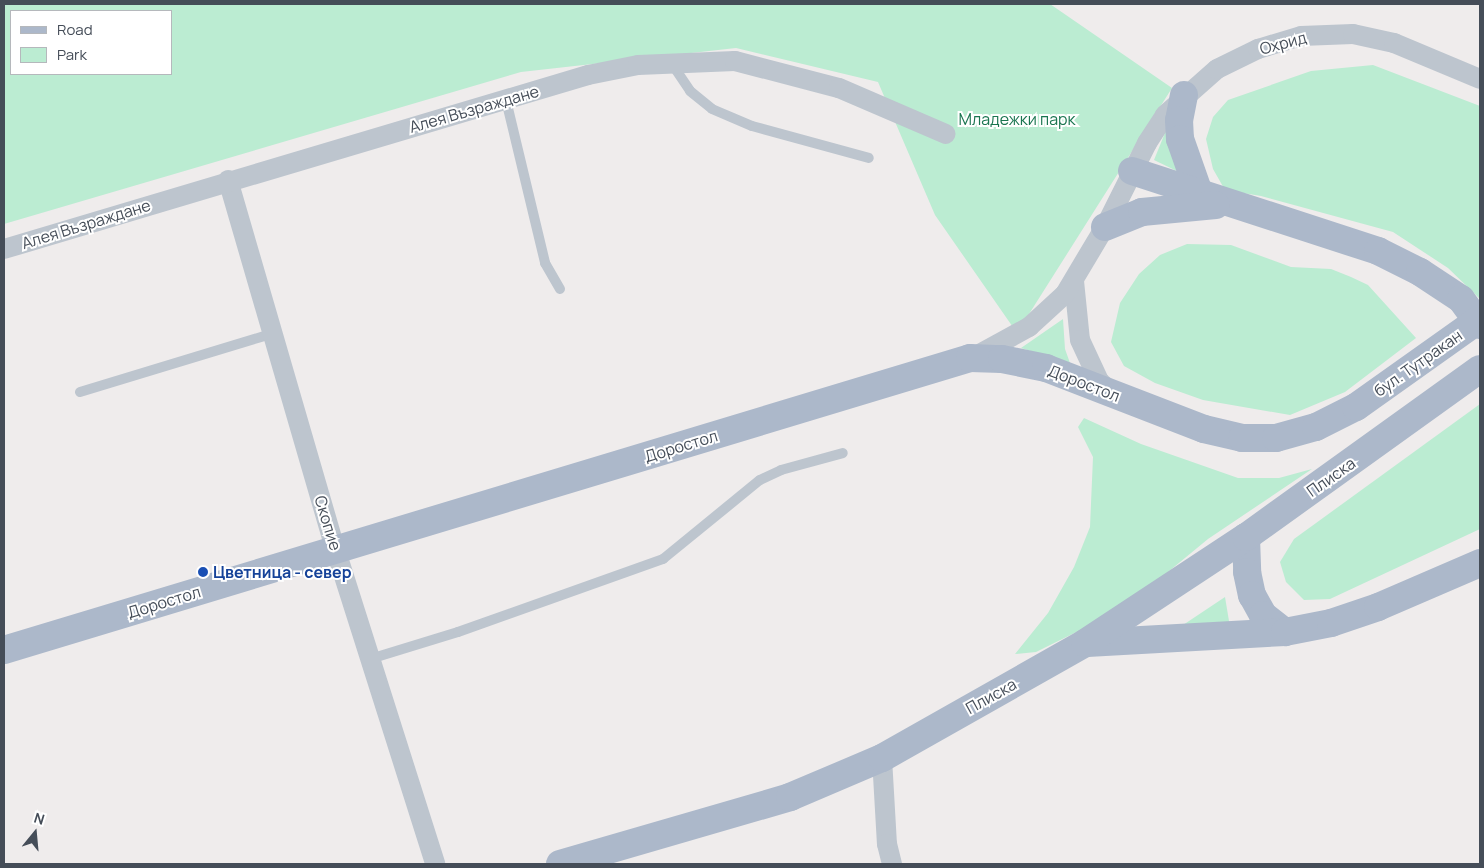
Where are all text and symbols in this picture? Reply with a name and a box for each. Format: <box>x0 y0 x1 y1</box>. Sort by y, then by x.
legend <box>10 10 172 75</box>
text: Road <box>57 19 93 40</box>
street label: Охрид <box>1257 28 1309 58</box>
text: Park <box>57 44 87 65</box>
street label: Алея Възраждане <box>407 81 541 137</box>
park label: Младежки парк <box>959 109 1075 129</box>
street label: Алея Възраждане <box>19 195 153 253</box>
street label: бул. Тутракан <box>1370 326 1466 400</box>
street label: Доростол <box>1045 361 1123 405</box>
street label: Доростол <box>642 426 720 466</box>
street label: Плиска <box>1303 453 1359 501</box>
street label: Скопие <box>311 493 345 553</box>
place label: Цветница - север <box>213 562 352 582</box>
marker: Цветница - север <box>197 566 209 578</box>
street label: Доростол <box>125 582 203 622</box>
street label: Плиска <box>962 674 1020 718</box>
north arrow <box>10 808 60 858</box>
text: N <box>32 808 47 829</box>

